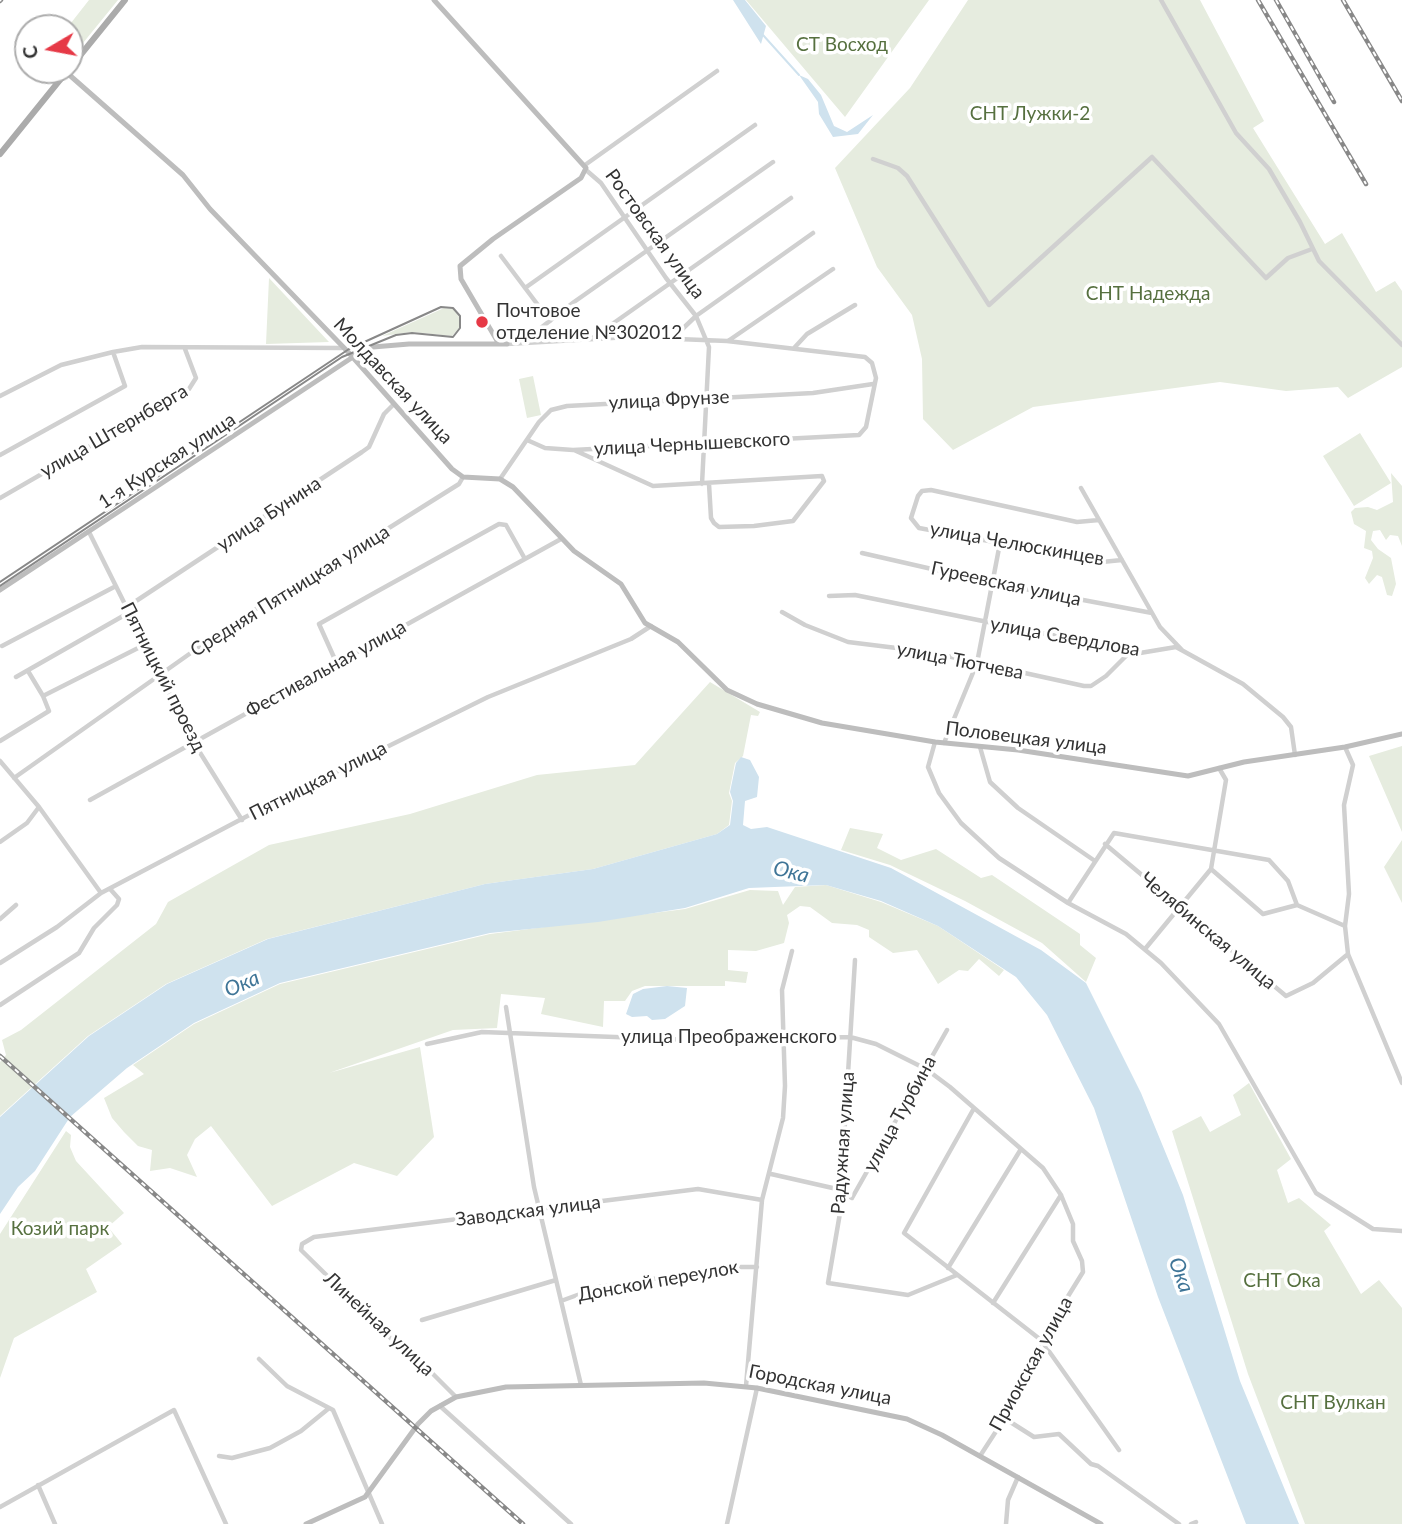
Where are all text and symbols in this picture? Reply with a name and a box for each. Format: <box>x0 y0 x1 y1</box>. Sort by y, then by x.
north arrow <box>14 14 84 84</box>
park label: СТ Восход <box>796 34 888 56</box>
text: С <box>17 44 42 61</box>
park label: СНТ Лужки-2 <box>970 103 1090 125</box>
street label: Ростовская улица <box>600 165 710 303</box>
park label: СНТ Надежда <box>1086 283 1210 305</box>
place label: Почтовое отделение №302012 <box>496 300 682 344</box>
street label: Молдавская улица <box>329 313 457 449</box>
marker: Почтовое отделение №302012 <box>474 314 490 330</box>
street label: улица Штернберга <box>36 379 192 483</box>
street label: улица Фрунзе <box>608 385 730 415</box>
street label: 1-я Курская улица <box>94 408 240 514</box>
street label: улица Чернышевского <box>593 427 791 461</box>
street label: улица Бунина <box>213 472 325 556</box>
street label: улица Челюскинцев <box>928 517 1106 571</box>
street label: Средняя Пятницкая улица <box>186 520 394 662</box>
street label: Гуреевская улица <box>929 557 1083 611</box>
street label: Пятницкий проезд <box>115 598 211 756</box>
street label: улица Свердлова <box>988 613 1142 661</box>
street label: Фестивальная улица <box>242 615 410 723</box>
street label: улица Тютчева <box>895 638 1025 684</box>
street label: Половецкая улица <box>944 717 1108 759</box>
street label: Пятницкая улица <box>245 737 391 825</box>
water label: Ока <box>771 855 811 889</box>
street label: Челябинская улица <box>1136 868 1280 994</box>
water label: Ока <box>220 965 264 1003</box>
street label: улица Преображенского <box>621 1026 837 1048</box>
street label: улица Турбина <box>859 1052 941 1176</box>
street label: Радужная улица <box>827 1071 859 1215</box>
street label: Заводская улица <box>454 1191 602 1231</box>
park label: Козий парк <box>11 1218 109 1240</box>
water label: Ока <box>1163 1254 1199 1296</box>
street label: Донской переулок <box>576 1256 740 1306</box>
street label: Линейная улица <box>319 1267 439 1381</box>
park label: СНТ Ока <box>1243 1270 1321 1292</box>
street label: Приокская улица <box>985 1293 1077 1435</box>
street label: Городская улица <box>747 1360 893 1410</box>
park label: СНТ Вулкан <box>1280 1392 1386 1414</box>

